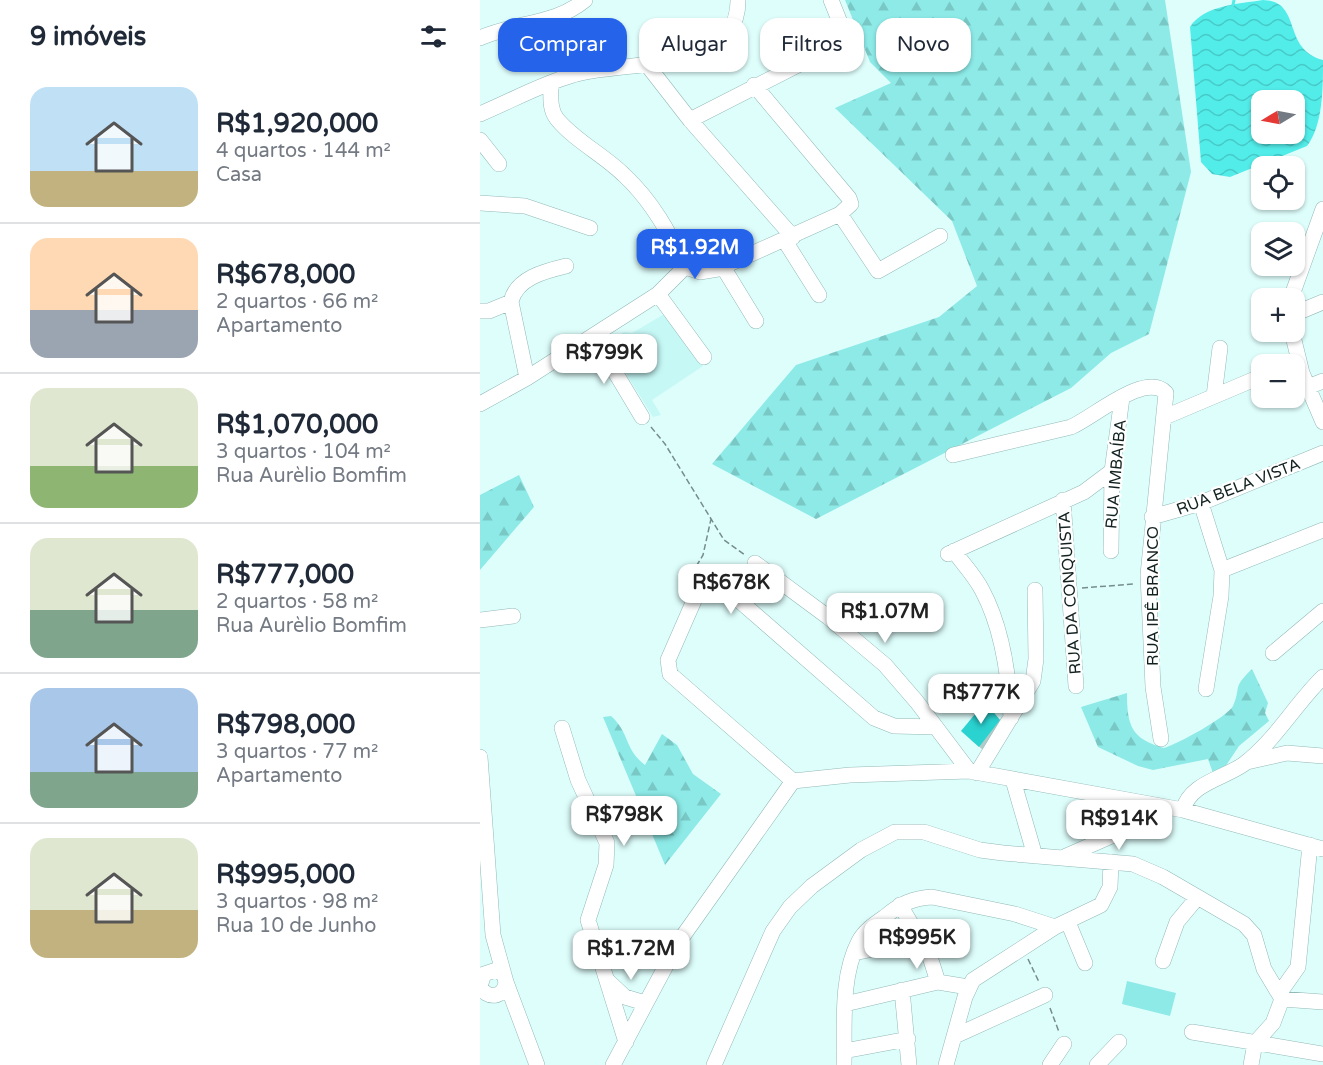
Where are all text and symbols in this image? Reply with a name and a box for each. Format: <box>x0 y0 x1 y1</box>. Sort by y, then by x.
chip: Comprar <box>498 18 627 72</box>
chip: Alugar <box>639 18 748 72</box>
chip: Filtros <box>760 18 864 72</box>
chip: Novo <box>876 18 971 72</box>
icon: filters <box>417 20 450 53</box>
text: 9 imóveis <box>30 21 146 52</box>
north arrow <box>1251 90 1305 144</box>
map controls <box>1251 90 1305 408</box>
text: R$1,920,000 <box>216 108 378 139</box>
icon: home <box>78 111 150 183</box>
text: 4 quartos · 144 m² <box>216 139 391 163</box>
button: locate <box>1251 156 1305 210</box>
text: Casa <box>216 163 262 187</box>
button: layers <box>1251 222 1305 276</box>
pin: R$1.92M <box>640 229 750 280</box>
text: R$1.92M <box>651 236 739 260</box>
text: R$678,000 <box>216 259 355 290</box>
icon: home <box>78 262 150 334</box>
button: + <box>1251 288 1305 342</box>
text: 2 quartos · 66 m² <box>216 290 378 314</box>
text: Apartamento <box>216 314 342 338</box>
pin: R$799K <box>555 334 653 385</box>
text: R$799K <box>565 341 643 365</box>
button: − <box>1251 354 1305 408</box>
text: R$1,070,000 <box>216 409 378 440</box>
icon: home <box>78 412 150 484</box>
street label: RUA IMBAÍBA <box>1101 418 1131 530</box>
text: 3 quartos · 104 m² <box>216 440 391 464</box>
street label: RUA BELA VISTA <box>1174 454 1303 520</box>
text: Rua Aurèlio Bomfim <box>216 464 407 488</box>
street label: RUA DA CONQUISTA <box>1054 511 1086 675</box>
street label: RUA IPÊ BRANCO <box>1143 526 1163 666</box>
text: R$777,000 <box>216 559 354 590</box>
icon: home <box>78 562 150 634</box>
pin: R$678K <box>682 564 780 615</box>
text: R$678K <box>692 571 770 595</box>
text: 2 quartos · 58 m² <box>216 590 378 614</box>
pin: R$1.07M <box>830 593 940 644</box>
text: R$1.07M <box>841 600 929 624</box>
text: Rua Aurèlio Bomfim <box>216 614 407 638</box>
pin: R$777K <box>932 674 1030 725</box>
text: R$777K <box>942 681 1020 705</box>
text: R$798,000 <box>216 709 355 740</box>
icon: home <box>78 712 150 784</box>
text: 3 quartos · 77 m² <box>216 740 378 764</box>
text: Apartamento <box>216 764 342 788</box>
pin: R$798K <box>575 796 673 847</box>
pin: R$914K <box>1070 800 1168 851</box>
text: R$798K <box>585 803 663 827</box>
text: R$914K <box>1080 807 1158 831</box>
text: R$995,000 <box>216 859 355 890</box>
icon: home <box>78 862 150 934</box>
text: 3 quartos · 98 m² <box>216 890 378 914</box>
text: Rua 10 de Junho <box>216 914 376 938</box>
pin: R$995K <box>868 919 966 970</box>
text: R$995K <box>878 926 956 950</box>
pin: R$1.72M <box>576 930 686 981</box>
text: R$1.72M <box>587 937 675 961</box>

